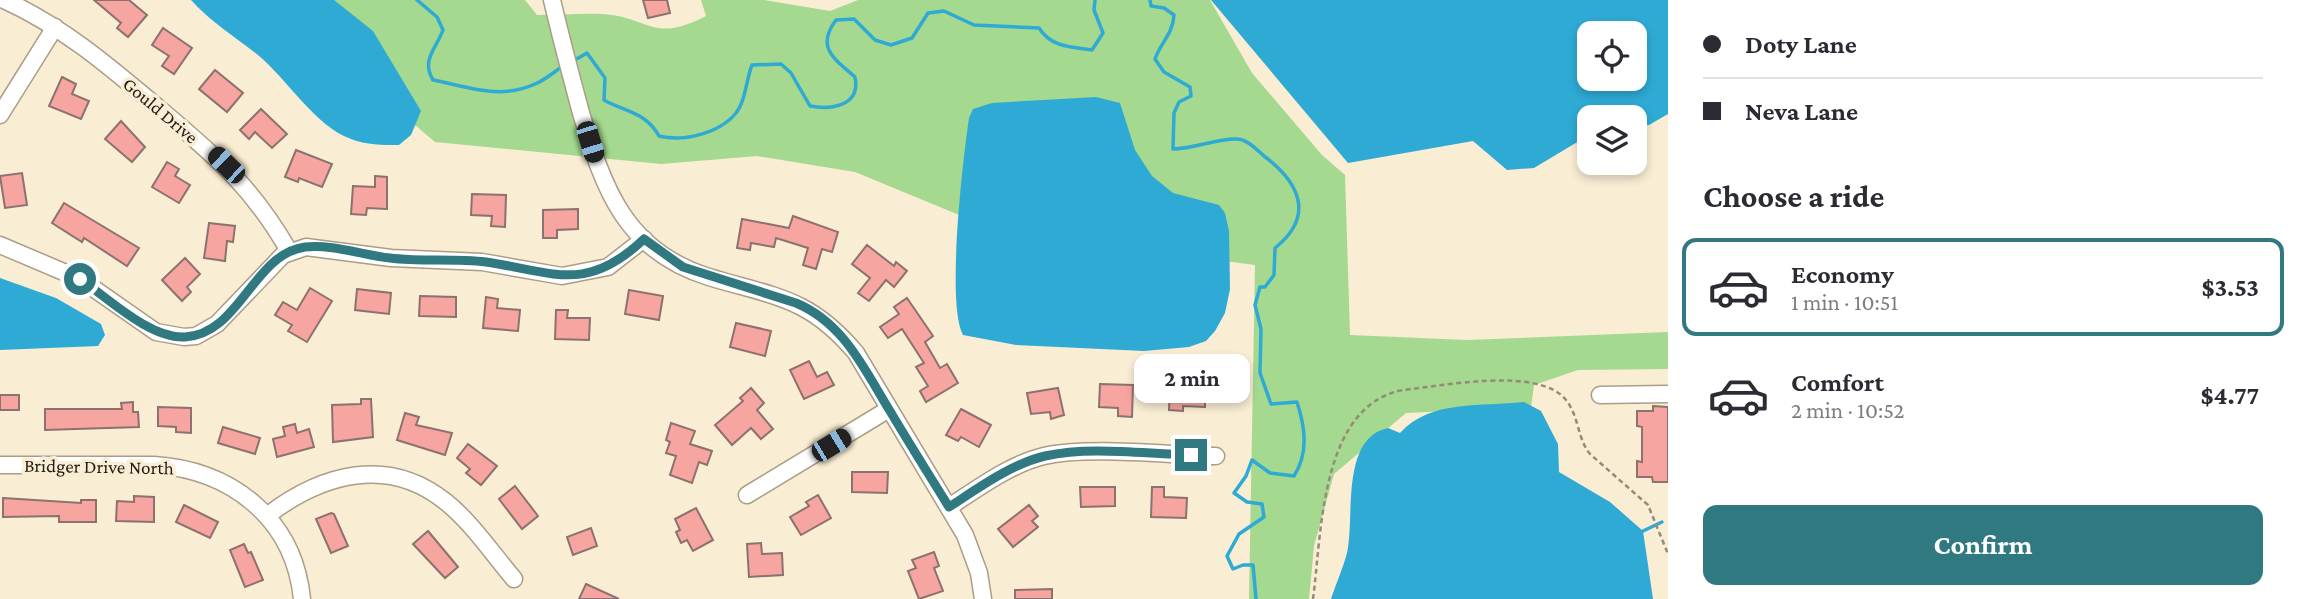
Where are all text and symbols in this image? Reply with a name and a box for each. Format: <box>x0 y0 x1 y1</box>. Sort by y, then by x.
map controls <box>1577 21 1647 175</box>
button: locate <box>1577 21 1647 91</box>
text: Doty Lane <box>1745 30 1857 59</box>
street label: Gould Drive <box>119 73 202 148</box>
text: Neva Lane <box>1745 97 1858 126</box>
button: layers <box>1577 105 1647 175</box>
car <box>574 119 607 165</box>
car <box>204 143 249 187</box>
text: Choose a ride <box>1703 178 1884 214</box>
icon: car <box>1707 256 1770 319</box>
text: Economy <box>1791 260 1894 289</box>
route start <box>64 263 96 295</box>
text: $3.53 <box>2201 273 2259 302</box>
text: 1 min · 10:51 <box>1791 289 1898 315</box>
callout: 2 min <box>1133 354 1249 402</box>
icon: car <box>1707 364 1770 427</box>
text: 2 min <box>1164 365 1220 391</box>
text: Comfort <box>1791 368 1884 397</box>
text: $4.77 <box>2201 381 2259 410</box>
text: 2 min · 10:52 <box>1791 397 1904 423</box>
car <box>808 425 855 465</box>
route end <box>1175 439 1207 471</box>
street label: Bridger Drive North <box>24 455 174 478</box>
button: Confirm <box>1703 505 2263 585</box>

